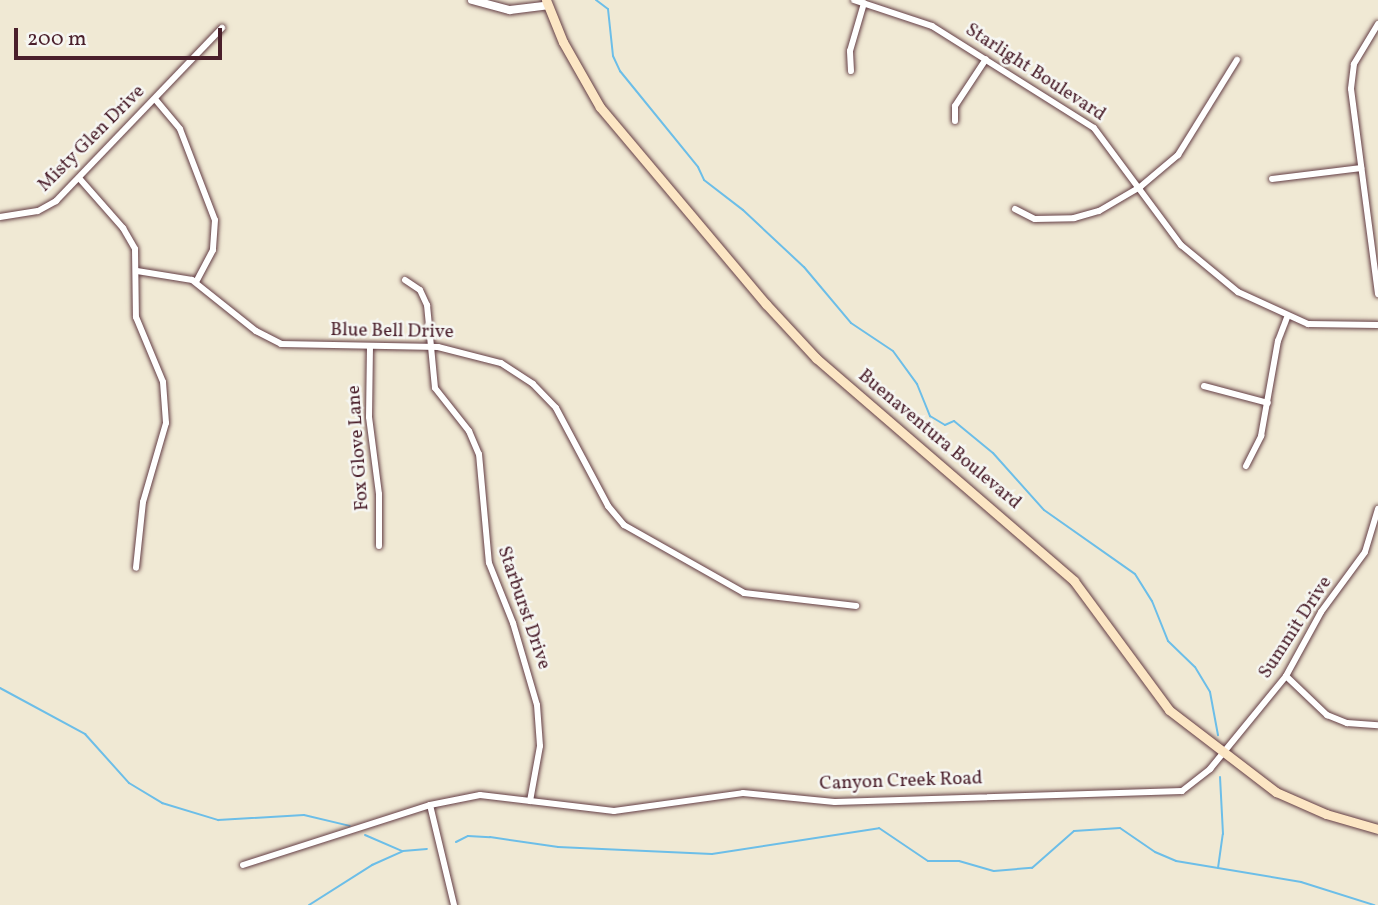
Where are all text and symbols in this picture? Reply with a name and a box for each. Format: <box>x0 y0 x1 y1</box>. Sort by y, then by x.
scale bar <box>18 14 226 58</box>
street label: Starlight Boulevard <box>961 19 1109 127</box>
text: 200 m <box>27 25 87 54</box>
street label: Misty Glen Drive <box>34 81 150 197</box>
street label: Blue Bell Drive <box>330 320 454 344</box>
street label: Buenaventura Boulevard <box>853 365 1025 515</box>
street label: Fox Glove Lane <box>343 384 375 512</box>
street label: Starburst Drive <box>491 543 555 673</box>
street label: Summit Drive <box>1254 573 1338 683</box>
street label: Canyon Creek Road <box>819 768 983 796</box>

